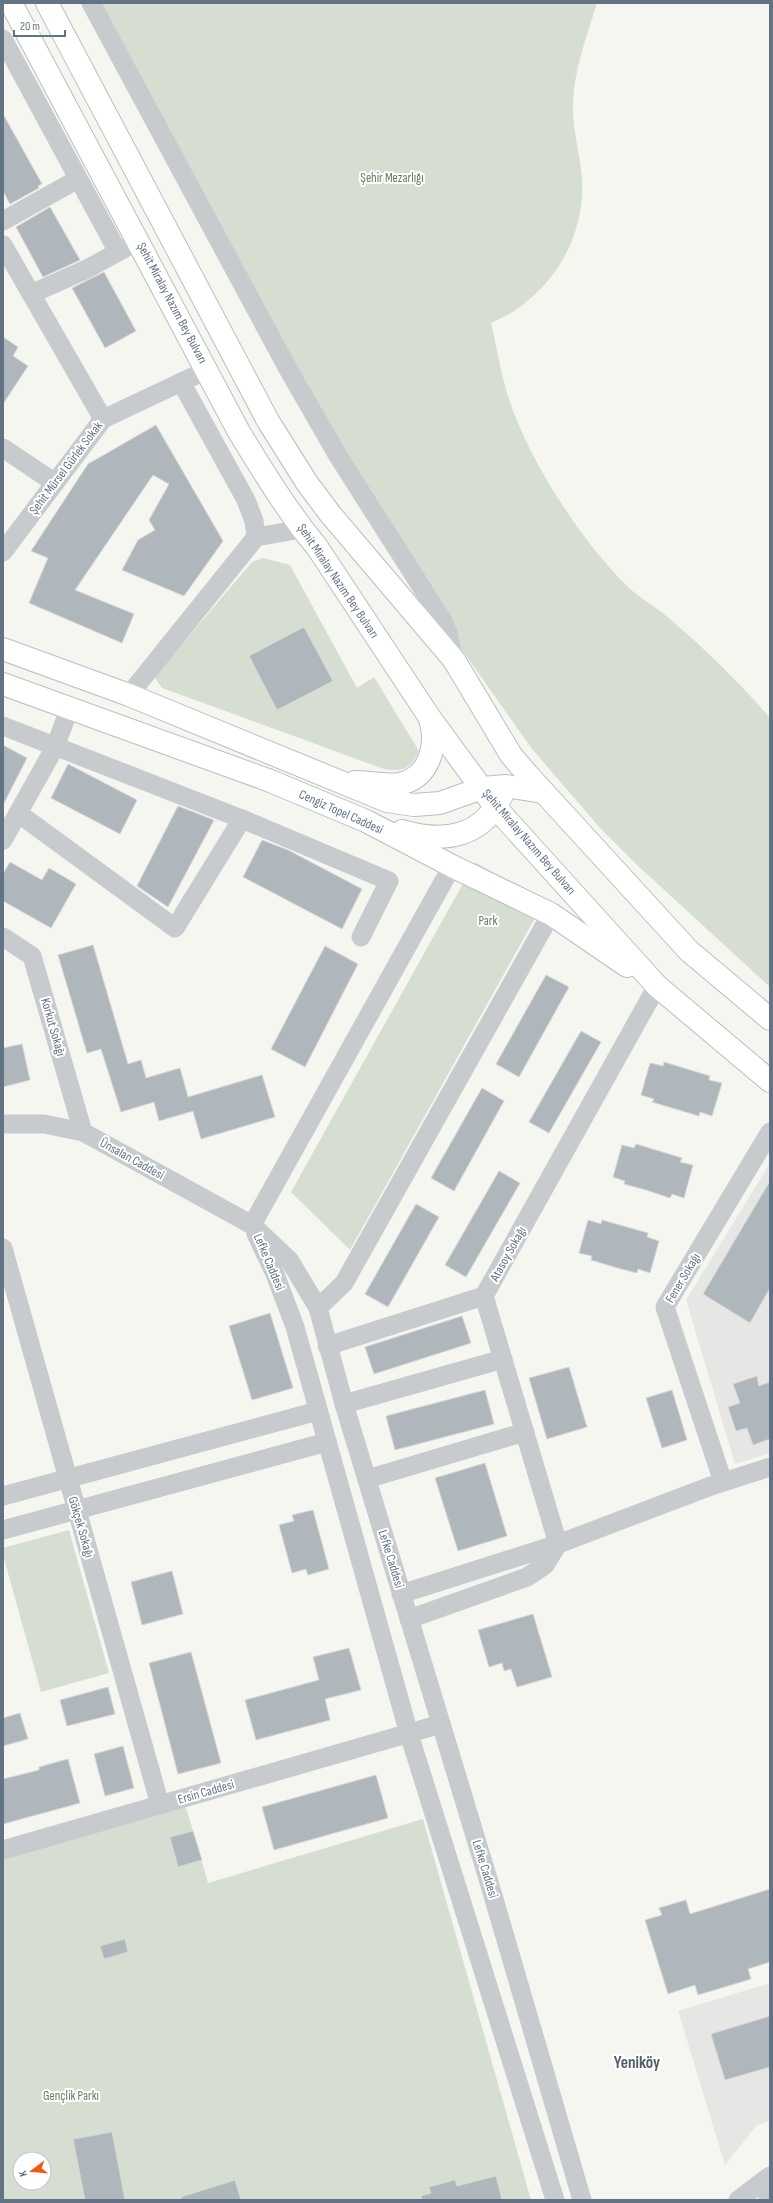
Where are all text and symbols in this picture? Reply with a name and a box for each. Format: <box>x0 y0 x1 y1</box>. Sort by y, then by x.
scale bar <box>14 12 65 38</box>
text: 20 m <box>20 19 40 34</box>
park label: Şehir Mezarlığı <box>360 170 424 186</box>
street label: Şehit Miralay Nazım Bey Bulvarı <box>133 240 211 366</box>
street label: Şehit Mürsel Gürlek Sokak <box>26 418 106 518</box>
street label: Şehit Miralay Nazım Bey Bulvarı <box>294 521 382 641</box>
street label: Cengiz Topel Caddesi <box>296 786 386 838</box>
street label: Şehit Miralay Nazım Bey Bulvarı <box>479 786 579 898</box>
park label: Park <box>478 913 498 929</box>
street label: Korkut Sokağı <box>37 996 69 1058</box>
street label: Ünsalan Caddesi <box>97 1134 167 1183</box>
street label: Atasoy Sokağı <box>486 1224 530 1285</box>
street label: Lefke Caddesi <box>250 1231 288 1293</box>
street label: Fener Sokağı <box>662 1250 704 1306</box>
street label: Gökçek Sokağı <box>65 1495 97 1559</box>
street label: Lefke Caddesi <box>375 1528 407 1590</box>
street label: Ersin Caddesi <box>176 1776 236 1808</box>
street label: Lefke Caddesi <box>469 1838 501 1900</box>
district label: Yeniköy <box>614 2053 660 2073</box>
park label: Gençlik Parkı <box>43 2088 99 2104</box>
north arrow <box>12 2151 52 2191</box>
text: K <box>16 2169 30 2178</box>

